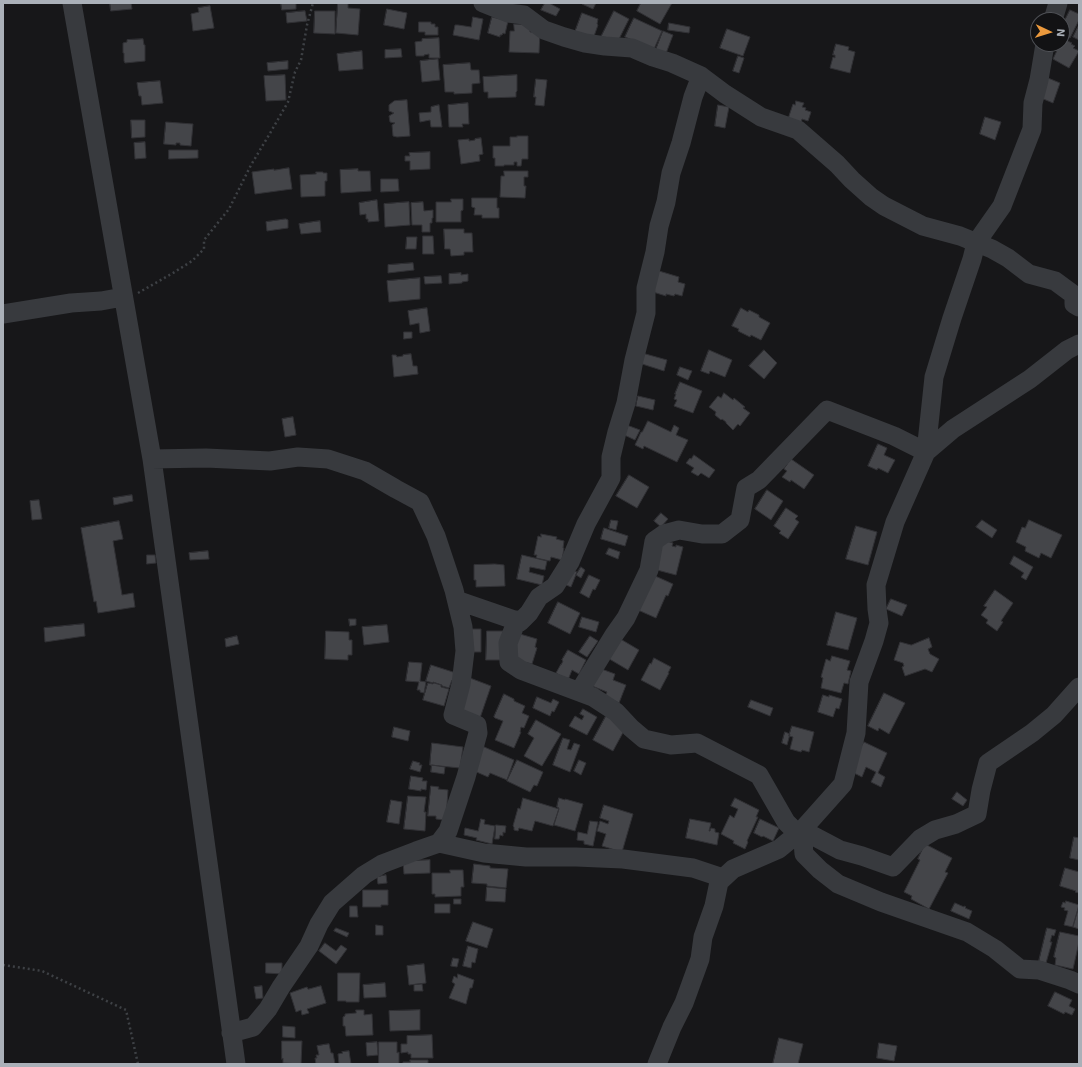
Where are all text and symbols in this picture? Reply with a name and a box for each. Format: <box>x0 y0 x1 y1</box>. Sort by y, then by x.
north arrow <box>1030 12 1070 52</box>
text: N <box>1055 28 1068 37</box>

